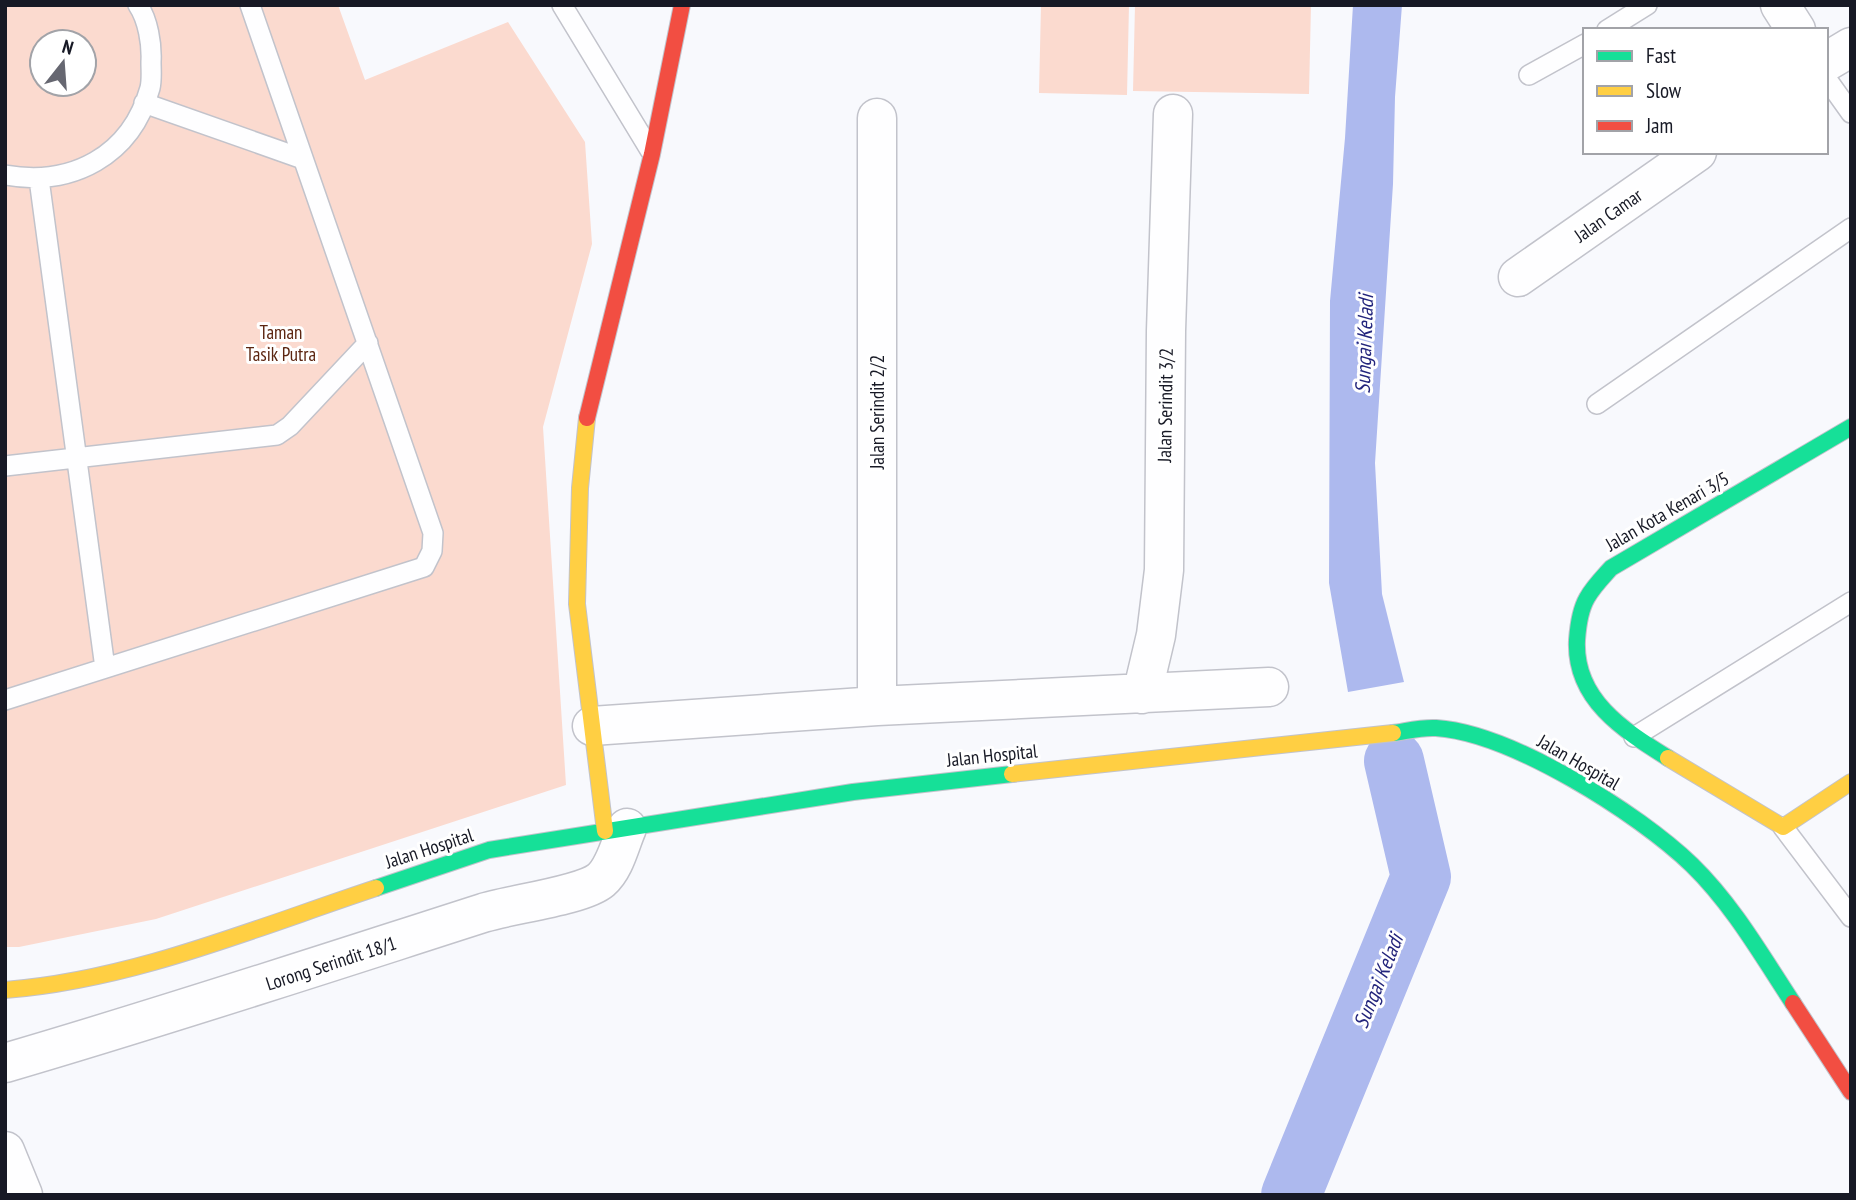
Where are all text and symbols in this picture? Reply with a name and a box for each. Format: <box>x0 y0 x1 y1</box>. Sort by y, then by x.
north arrow <box>28 28 98 98</box>
legend <box>1583 28 1828 154</box>
text: N <box>60 34 76 60</box>
text: Fast <box>1646 42 1676 69</box>
text: Slow <box>1646 77 1682 104</box>
text: Jam <box>1645 112 1673 139</box>
street label: Jalan Camar <box>1568 182 1647 248</box>
water label: Sungai Keladi <box>1349 292 1379 394</box>
park label: Taman Tasik Putra <box>246 320 316 366</box>
street label: Jalan Serindit 3/2 <box>1152 348 1178 463</box>
street label: Jalan Serindit 2/2 <box>865 355 889 470</box>
street label: Jalan Kota Kenari 3/5 <box>1600 466 1733 557</box>
street label: Jalan Hospital <box>1533 728 1625 795</box>
street label: Jalan Hospital <box>944 738 1039 772</box>
street label: Jalan Hospital <box>381 822 477 874</box>
water label: Sungai Keladi <box>1347 928 1410 1032</box>
street label: Lorong Serindit 18/1 <box>263 931 399 995</box>

